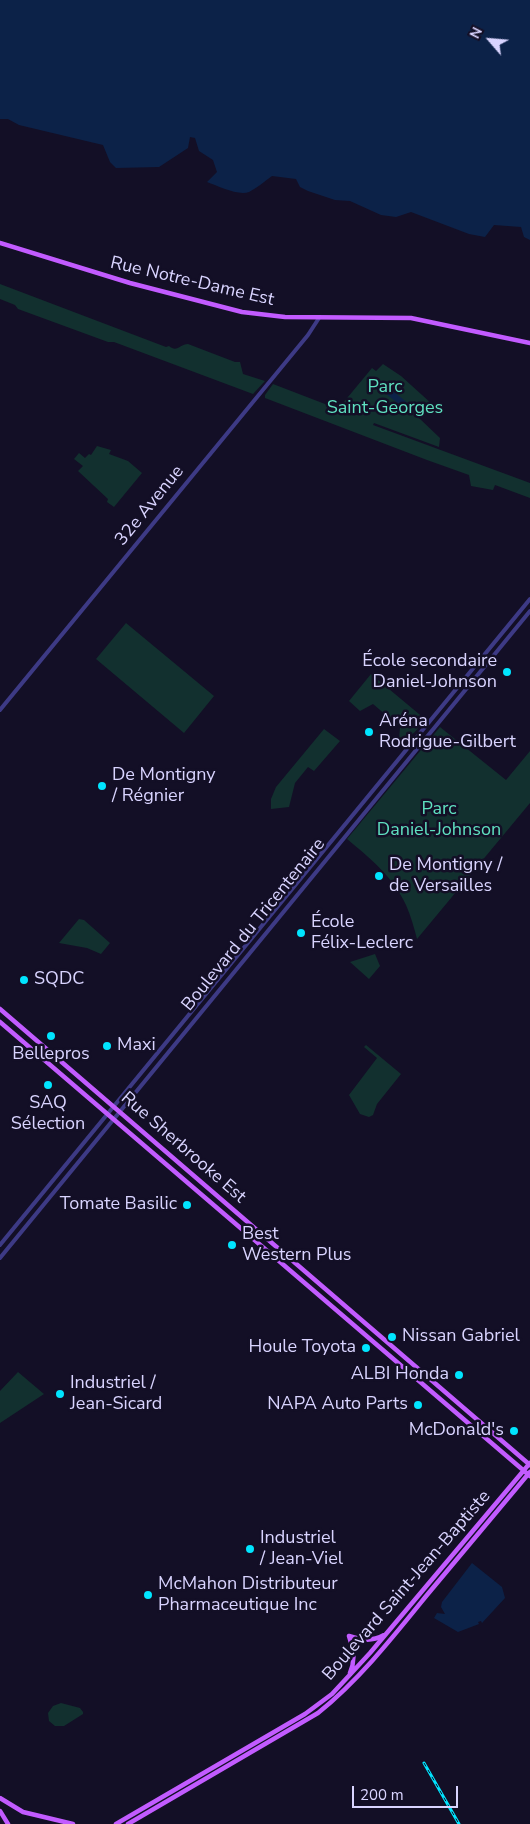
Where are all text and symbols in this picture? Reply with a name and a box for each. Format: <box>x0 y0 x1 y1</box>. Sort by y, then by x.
north arrow <box>465 15 515 65</box>
text: N <box>465 24 487 42</box>
street label: Rue Notre-Dame Est <box>108 253 276 311</box>
park label: Parc Saint-Georges <box>327 377 443 419</box>
street label: 32e Avenue <box>111 461 189 551</box>
place label: École secondaire Daniel-Johnson <box>362 651 497 694</box>
marker: École secondaire Daniel-Johnson <box>501 666 513 678</box>
place label: Aréna Rodrigue-Gilbert <box>379 711 516 754</box>
marker: Aréna Rodrigue-Gilbert <box>363 726 375 738</box>
place label: De Montigny / Régnier <box>112 765 216 808</box>
marker: De Montigny / Régnier <box>96 780 108 792</box>
park label: Parc Daniel-Johnson <box>377 799 501 842</box>
street label: Boulevard du Tricentenaire <box>178 834 330 1016</box>
place label: De Montigny / de Versailles <box>389 855 502 898</box>
marker: De Montigny / de Versailles <box>373 870 385 882</box>
place label: École Félix-Leclerc <box>311 912 413 954</box>
marker: École Félix-Leclerc <box>295 927 307 939</box>
place label: SQDC <box>34 969 84 991</box>
marker: SQDC <box>18 974 30 986</box>
marker: Bellepros <box>45 1030 57 1042</box>
place label: Maxi <box>117 1035 156 1057</box>
marker: Maxi <box>101 1040 113 1052</box>
place label: Bellepros <box>12 1044 90 1066</box>
marker: SAQ Sélection <box>42 1079 54 1091</box>
street label: Rue Sherbrooke Est <box>116 1088 250 1208</box>
place label: SAQ Sélection <box>11 1093 85 1136</box>
place label: Tomate Basilic <box>60 1194 177 1216</box>
marker: Tomate Basilic <box>181 1199 193 1211</box>
place label: Best Western Plus <box>242 1224 351 1266</box>
marker: Best Western Plus <box>226 1239 238 1251</box>
place label: Nissan Gabriel <box>402 1326 520 1348</box>
marker: Nissan Gabriel <box>386 1331 398 1343</box>
place label: Houle Toyota <box>249 1337 356 1359</box>
marker: Houle Toyota <box>360 1342 372 1354</box>
place label: ALBI Honda <box>351 1364 449 1386</box>
marker: ALBI Honda <box>453 1369 465 1381</box>
place label: Industriel / Jean-Sicard <box>70 1373 162 1416</box>
marker: Industriel / Jean-Sicard <box>54 1388 66 1400</box>
place label: NAPA Auto Parts <box>267 1394 408 1416</box>
marker: NAPA Auto Parts <box>412 1399 424 1411</box>
place label: McDonald's <box>409 1420 504 1442</box>
marker: McDonald's <box>508 1425 520 1437</box>
street label: Boulevard Saint-Jean-Baptiste <box>318 1486 496 1686</box>
place label: Industriel / Jean-Viel <box>260 1528 343 1570</box>
marker: Industriel / Jean-Viel <box>244 1543 256 1555</box>
place label: McMahon Distributeur Pharmaceutique Inc <box>158 1574 338 1616</box>
marker: McMahon Distributeur Pharmaceutique Inc <box>142 1589 154 1601</box>
scale bar <box>355 1776 461 1808</box>
text: 200 m <box>360 1785 404 1805</box>

